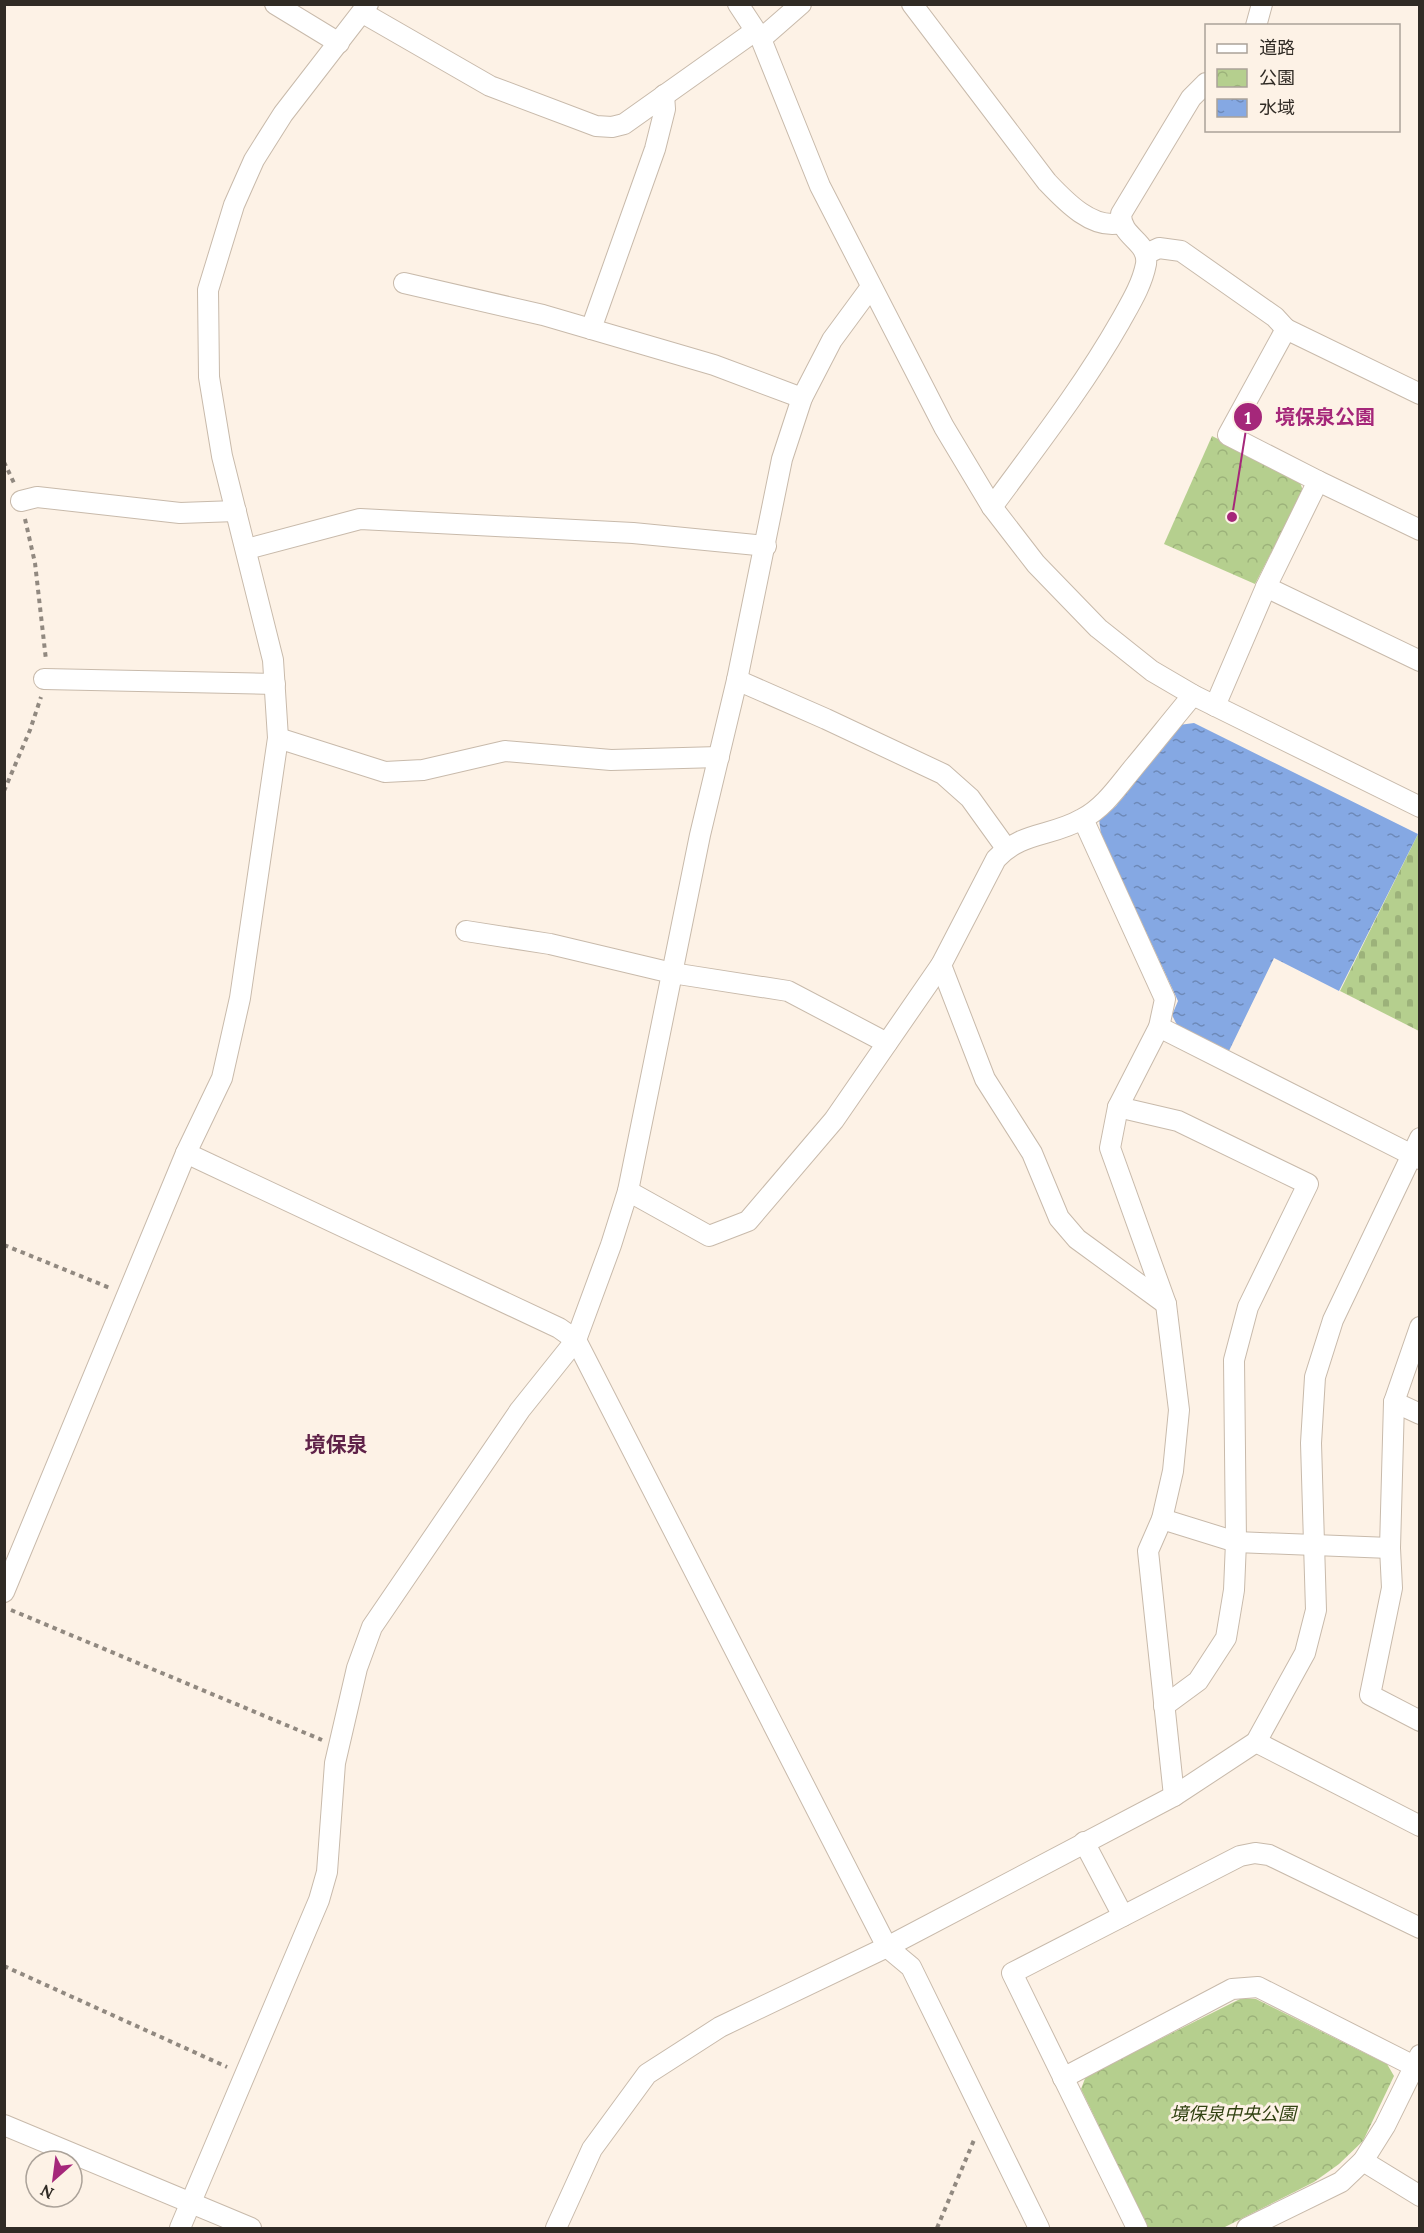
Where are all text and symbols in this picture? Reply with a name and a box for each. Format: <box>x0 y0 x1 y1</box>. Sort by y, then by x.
legend <box>1205 24 1400 132</box>
text: 道路 <box>1259 36 1295 59</box>
text: 公園 <box>1259 66 1295 89</box>
text: 水域 <box>1259 96 1295 119</box>
callout: 境保泉公園 <box>1233 398 1387 436</box>
text: 境保泉公園 <box>1275 404 1375 429</box>
text: 1 <box>1244 406 1252 429</box>
district label: 境保泉 <box>305 1431 368 1458</box>
park label: 境保泉中央公園 <box>1170 2102 1299 2125</box>
north arrow <box>24 2149 84 2209</box>
text: N <box>37 2181 57 2204</box>

